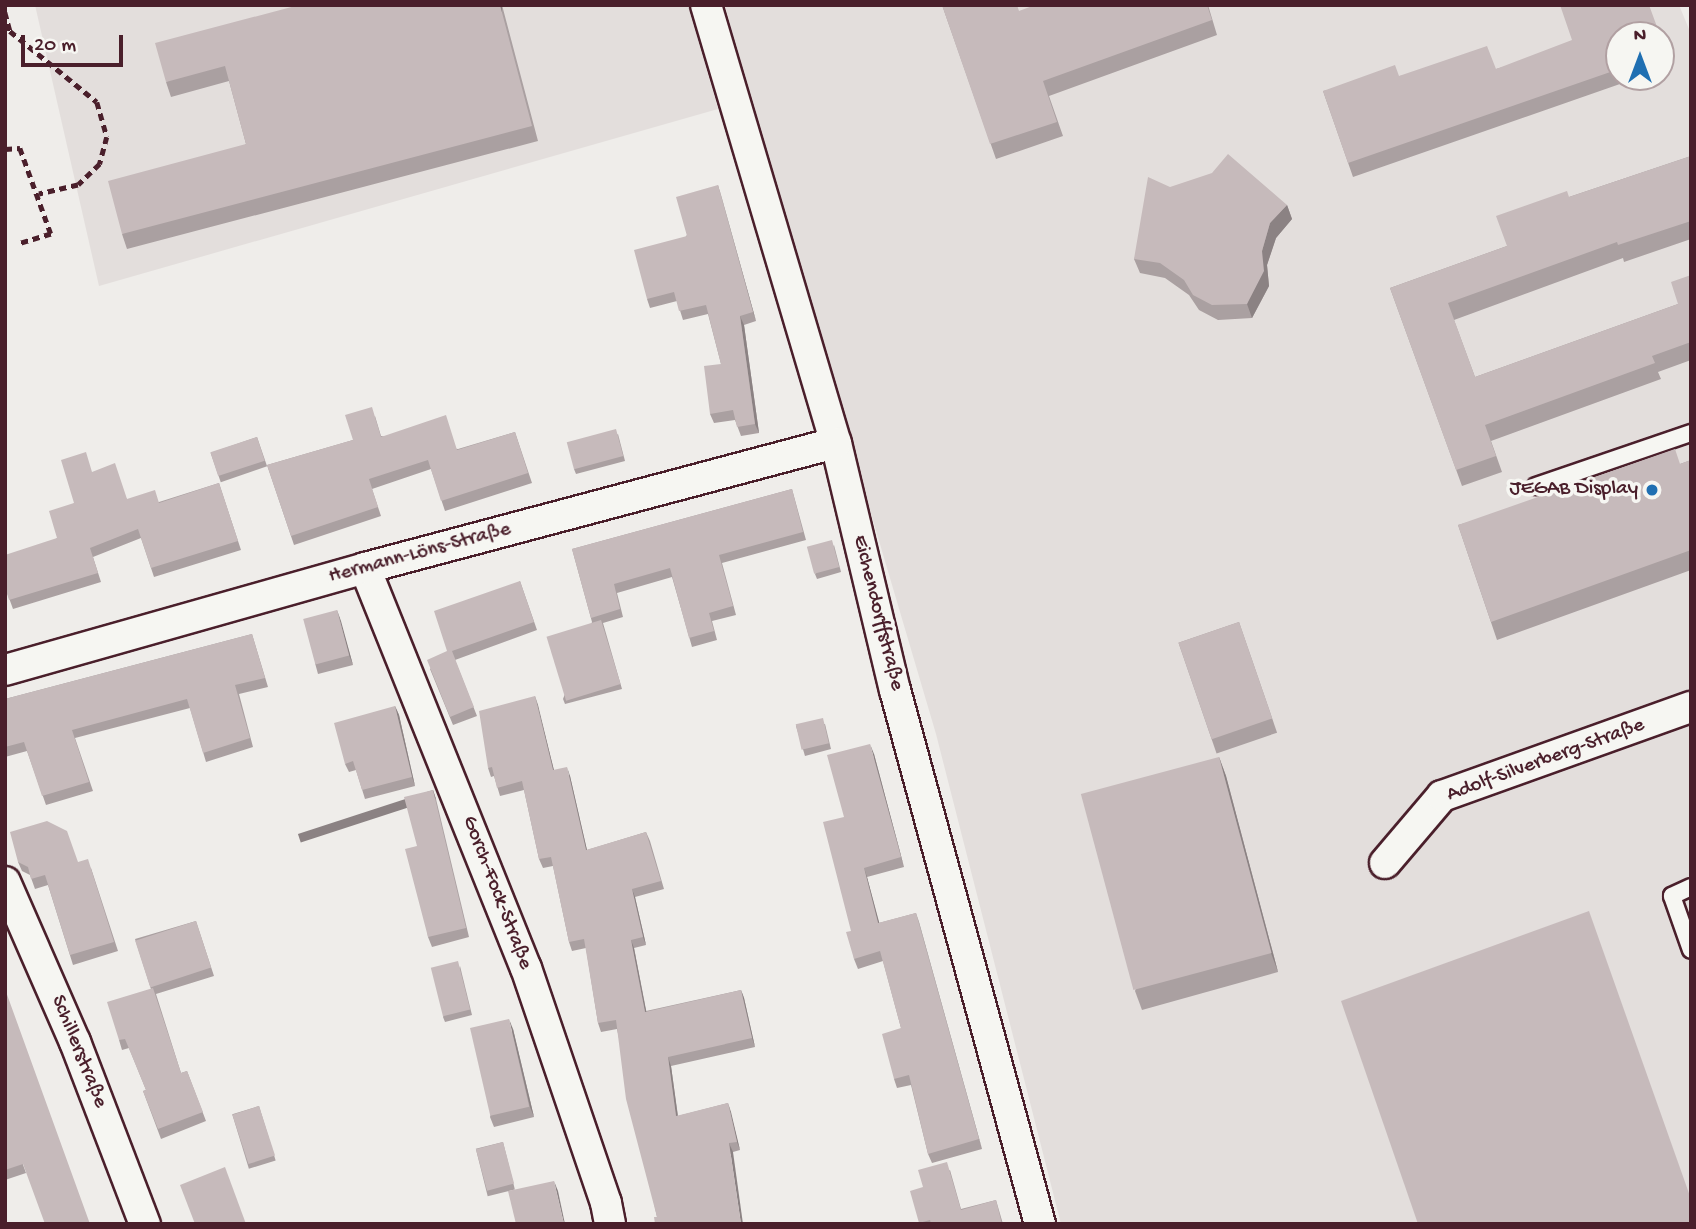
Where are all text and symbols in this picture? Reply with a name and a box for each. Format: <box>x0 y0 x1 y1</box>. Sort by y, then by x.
scale bar <box>24 21 126 65</box>
north arrow <box>1605 21 1675 91</box>
text: N <box>1634 25 1646 48</box>
text: 20 m <box>34 34 76 59</box>
place label: JEGAB Display <box>1510 477 1638 503</box>
marker: JEGAB Display <box>1644 482 1660 498</box>
street label: Hermann-Löns-Straße <box>326 518 514 590</box>
street label: Eichendorffstraße <box>845 533 909 693</box>
street label: Adolf-Silverberg-Straße <box>1444 713 1648 809</box>
street label: Gorch-Fock-Straße <box>455 813 537 973</box>
street label: Schillerstraße <box>44 992 112 1112</box>

